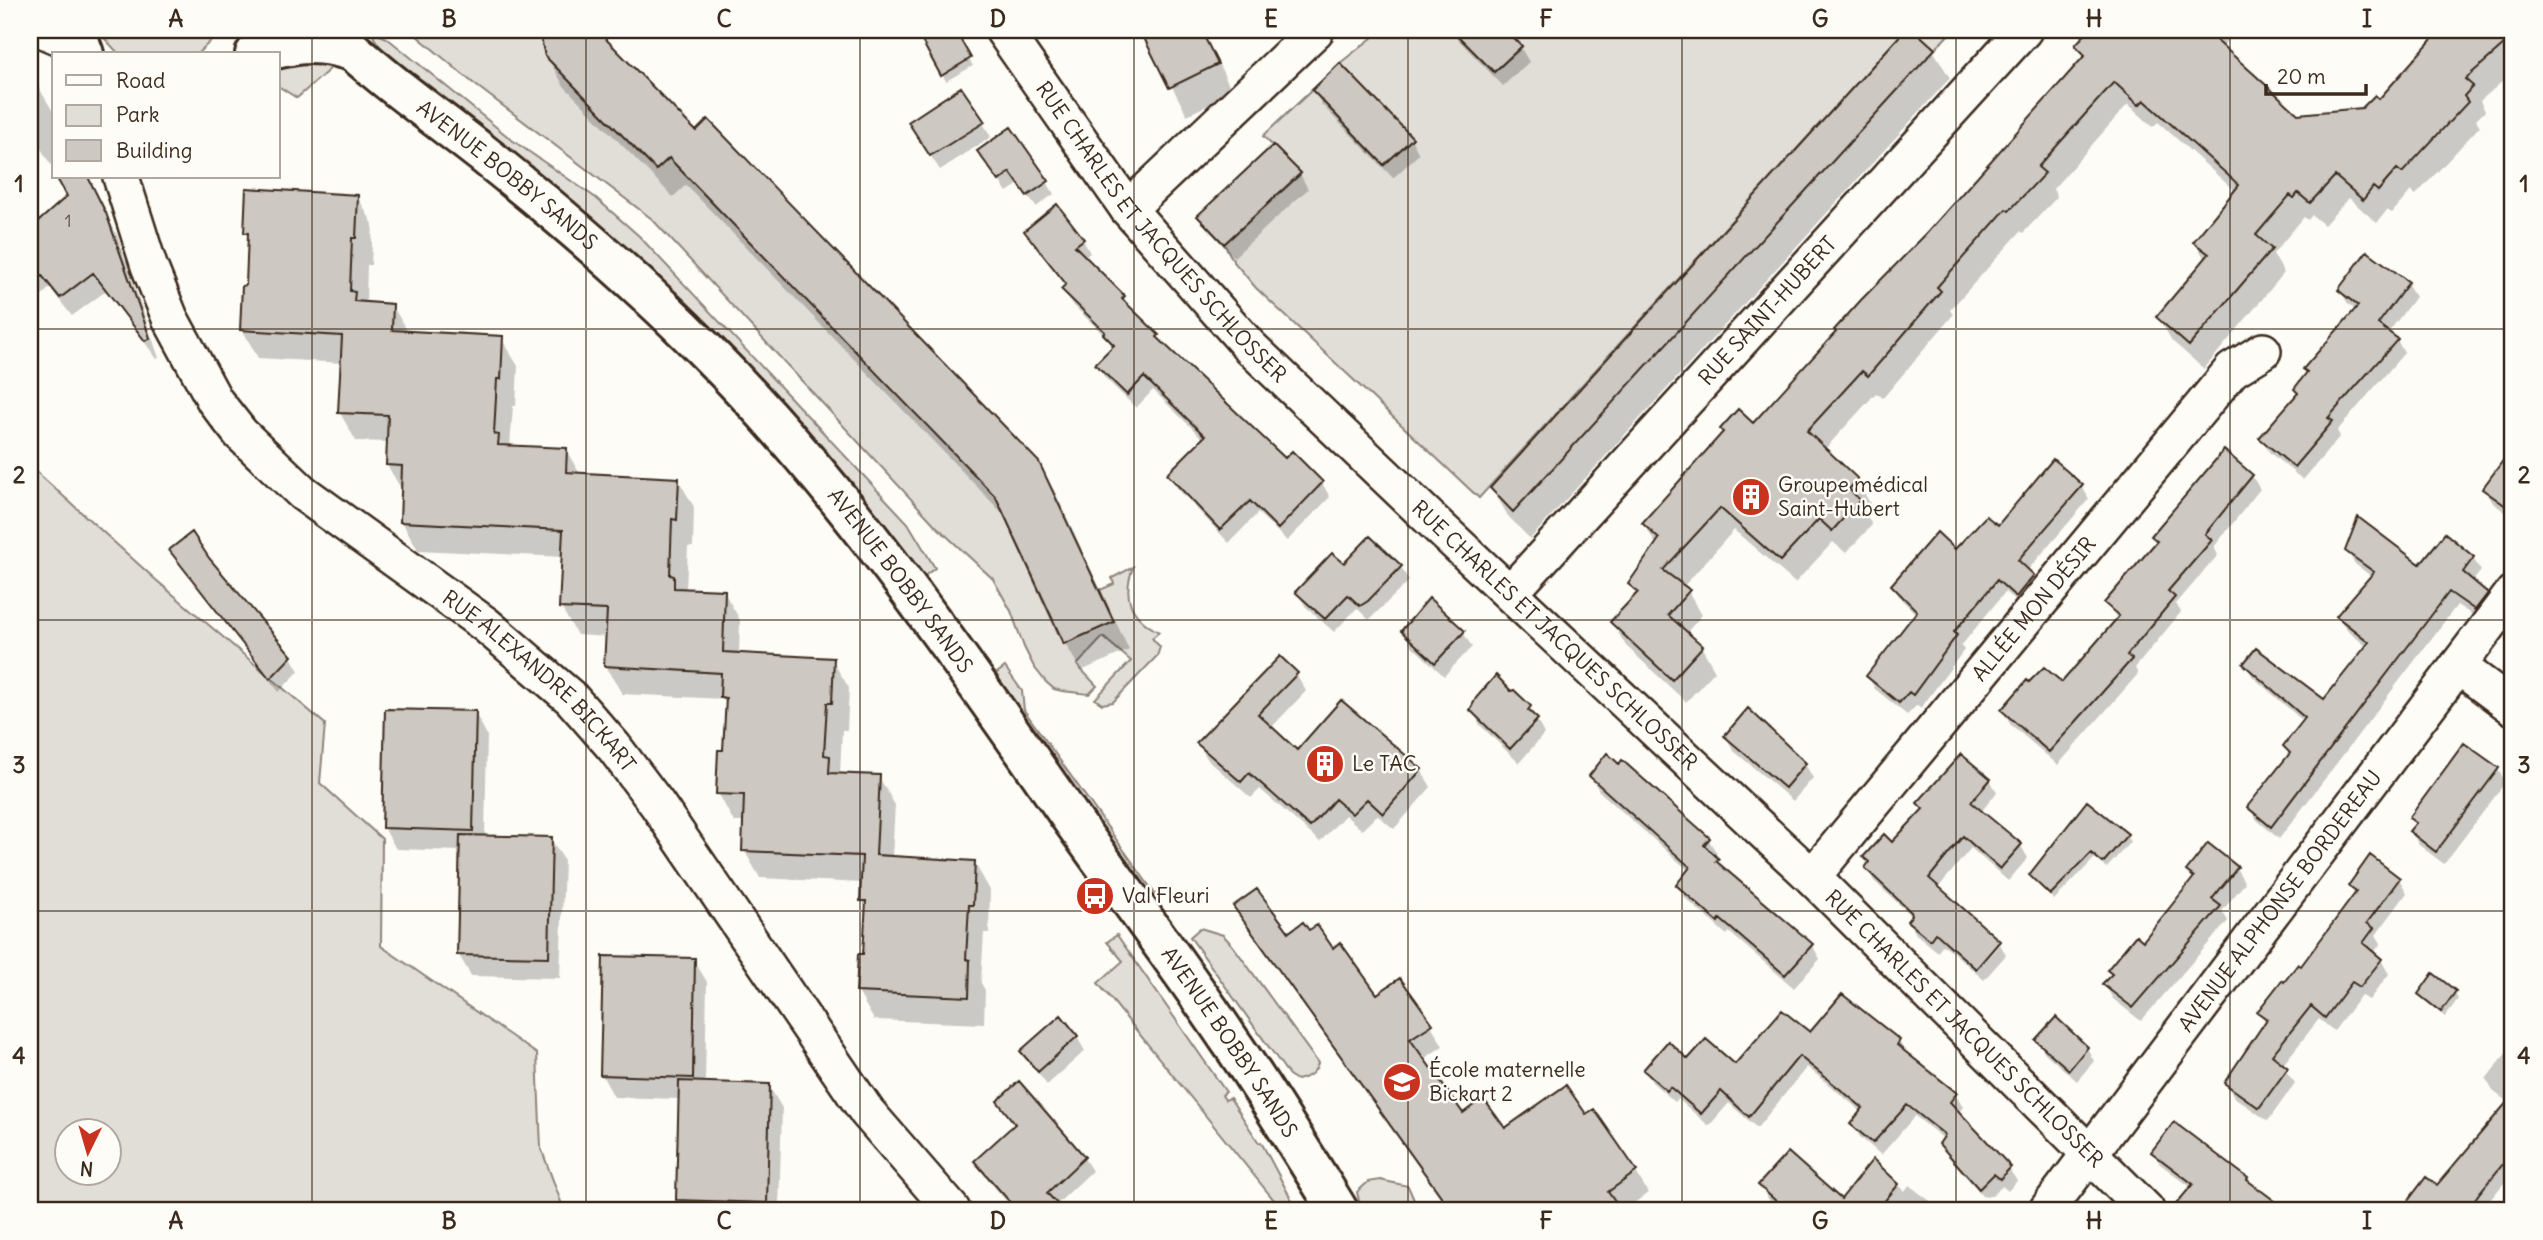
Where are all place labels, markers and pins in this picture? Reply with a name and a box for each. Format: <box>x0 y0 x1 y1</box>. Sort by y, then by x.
place label: Groupe médical Saint-Hubert <box>1778 471 1928 522</box>
building icon: Groupe médical Saint-Hubert <box>1730 476 1772 518</box>
building icon: Le TAC <box>1304 743 1346 785</box>
place label: Le TAC <box>1352 750 1417 777</box>
bus stop icon: Val Fleuri <box>1074 875 1116 917</box>
place label: Val Fleuri <box>1122 882 1209 909</box>
place label: École maternelle Bickart 2 <box>1429 1056 1586 1107</box>
school or university icon: École maternelle Bickart 2 <box>1381 1061 1423 1103</box>

